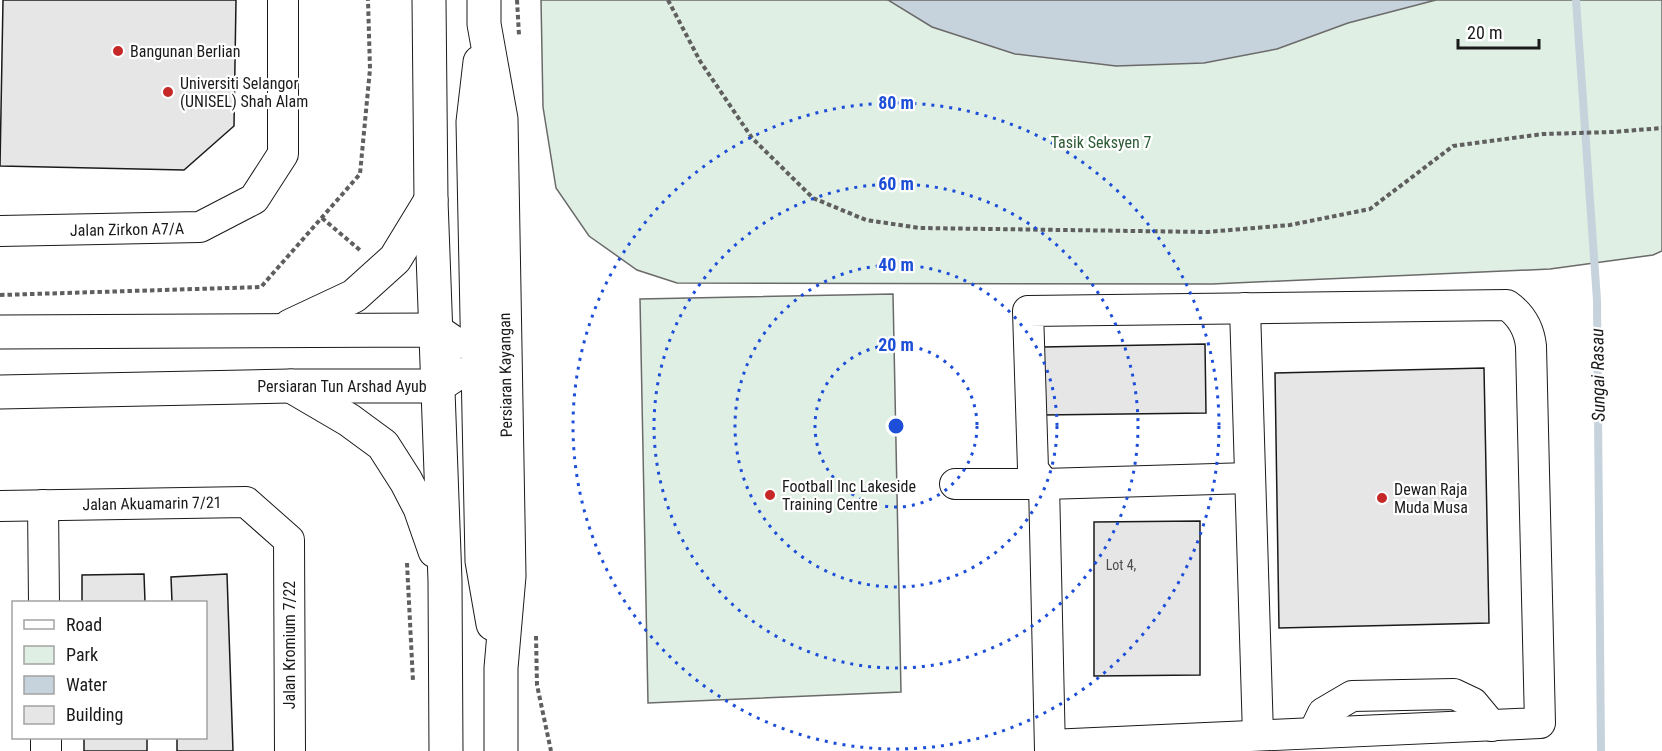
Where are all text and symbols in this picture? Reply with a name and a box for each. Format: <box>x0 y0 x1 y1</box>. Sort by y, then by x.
scale bar <box>1458 12 1539 50</box>
text: 20 m <box>1467 22 1502 43</box>
place label: Bangunan Berlian <box>130 42 240 61</box>
marker: Bangunan Berlian <box>111 44 125 58</box>
place label: Universiti Selangor (UNISEL) Shah Alam <box>180 74 308 111</box>
marker: Universiti Selangor (UNISEL) Shah Alam <box>161 85 175 99</box>
text: 80 m <box>878 92 914 113</box>
park label: Tasik Seksyen 7 <box>1051 133 1151 152</box>
text: 60 m <box>878 173 914 194</box>
street label: Jalan Zirkon A7/A <box>70 219 184 240</box>
text: 40 m <box>878 254 914 275</box>
street label: Persiaran Kayangan <box>495 312 516 438</box>
water label: Sungai Rasau <box>1586 328 1609 422</box>
text: 20 m <box>878 334 914 355</box>
street label: Persiaran Tun Arshad Ayub <box>257 377 427 396</box>
centre of rings <box>886 416 906 436</box>
place label: Football Inc Lakeside Training Centre <box>782 477 916 514</box>
place label: Dewan Raja Muda Musa <box>1394 480 1468 517</box>
marker: Football Inc Lakeside Training Centre <box>763 488 777 502</box>
marker: Dewan Raja Muda Musa <box>1375 491 1389 505</box>
street label: Jalan Akuamarin 7/21 <box>82 493 222 514</box>
house number: Lot 4, <box>1106 557 1137 573</box>
street label: Jalan Kromium 7/22 <box>280 581 299 709</box>
legend <box>12 601 207 739</box>
text: Road <box>66 614 102 635</box>
text: Park <box>66 644 98 665</box>
text: Water <box>66 674 108 695</box>
text: Building <box>66 704 123 725</box>

